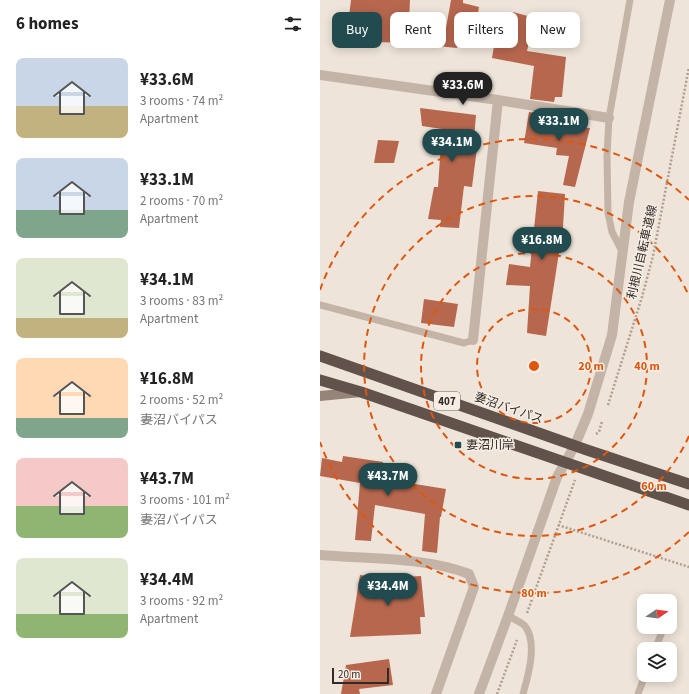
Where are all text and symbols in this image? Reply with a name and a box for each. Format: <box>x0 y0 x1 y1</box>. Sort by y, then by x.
text: 6 homes <box>16 12 78 36</box>
chip: Buy <box>332 12 382 48</box>
chip: Rent <box>390 12 446 48</box>
chip: Filters <box>454 12 518 48</box>
chip: New <box>526 12 580 48</box>
icon: filters <box>282 13 304 35</box>
text: ¥33.6M <box>140 68 194 92</box>
pin: ¥33.6M <box>430 72 496 106</box>
icon: home <box>48 74 96 122</box>
text: ¥33.6M <box>442 76 484 94</box>
text: 3 rooms · 74 m² <box>140 92 223 110</box>
pin: ¥33.1M <box>526 108 592 142</box>
text: Apartment <box>140 110 198 128</box>
text: ¥33.1M <box>538 112 580 130</box>
pin: ¥34.1M <box>419 129 485 163</box>
text: ¥34.1M <box>431 133 473 151</box>
text: ¥33.1M <box>140 168 194 192</box>
icon: home <box>48 174 96 222</box>
text: 2 rooms · 70 m² <box>140 192 223 210</box>
street label: 利根川自転車道線 <box>623 203 662 301</box>
text: Apartment <box>140 210 198 228</box>
pin: ¥16.8M <box>509 227 575 261</box>
text: ¥16.8M <box>521 231 563 249</box>
text: ¥34.1M <box>140 268 194 292</box>
icon: home <box>48 274 96 322</box>
text: 3 rooms · 83 m² <box>140 292 223 310</box>
text: Apartment <box>140 310 198 328</box>
text: 20 m <box>578 358 604 375</box>
text: 40 m <box>634 358 660 375</box>
centre of rings <box>527 359 541 373</box>
text: ¥16.8M <box>140 367 194 391</box>
icon: home <box>48 374 96 422</box>
street label: 妻沼バイパス <box>472 389 546 428</box>
text: 2 rooms · 52 m² <box>140 391 223 409</box>
road number: 407 <box>434 392 460 410</box>
text: 妻沼バイパス <box>140 411 218 429</box>
place label: 妻沼川岸 <box>466 437 514 454</box>
marker: 妻沼川岸 <box>453 440 463 450</box>
pin: ¥43.7M <box>355 463 421 497</box>
text: ¥43.7M <box>140 467 194 491</box>
text: ¥43.7M <box>367 467 409 485</box>
icon: home <box>48 474 96 522</box>
text: 60 m <box>641 478 667 495</box>
text: 3 rooms · 101 m² <box>140 491 230 509</box>
text: 妻沼バイパス <box>140 511 218 529</box>
text: ¥34.4M <box>140 568 194 592</box>
pin: ¥34.4M <box>355 573 421 607</box>
icon: home <box>48 574 96 622</box>
text: ¥34.4M <box>367 577 409 595</box>
text: 80 m <box>521 585 547 602</box>
text: 3 rooms · 92 m² <box>140 592 223 610</box>
north arrow <box>637 594 677 634</box>
map controls <box>637 594 677 682</box>
text: Apartment <box>140 610 198 628</box>
button: layers <box>637 642 677 682</box>
scale bar <box>332 666 389 685</box>
text: 20 m <box>338 667 360 682</box>

